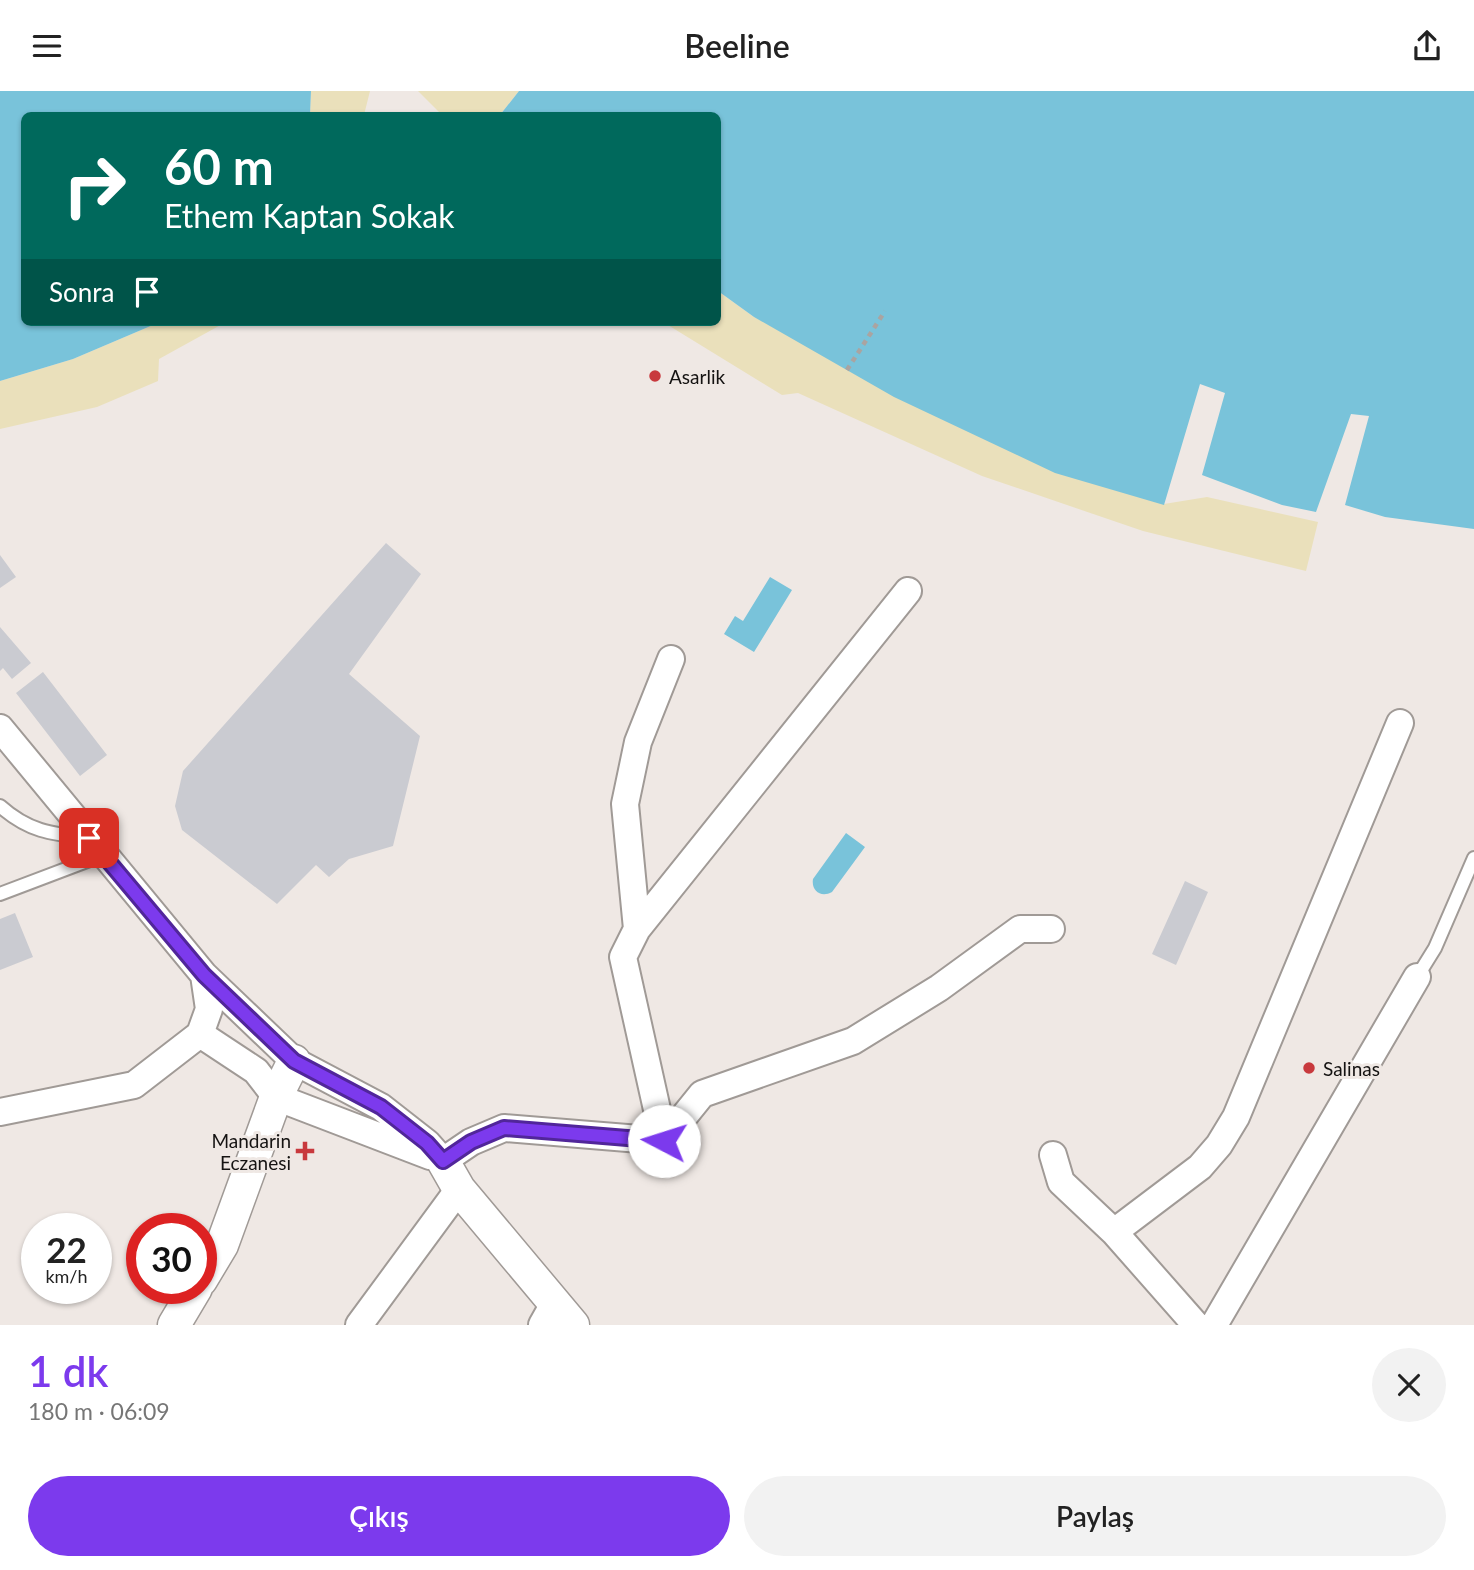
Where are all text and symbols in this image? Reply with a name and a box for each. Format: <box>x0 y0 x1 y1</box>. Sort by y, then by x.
text: Beeline <box>684 26 790 65</box>
icon: menu <box>28 27 66 65</box>
icon: share <box>1408 27 1446 65</box>
text: 60 m <box>164 137 274 195</box>
icon: right <box>49 140 140 231</box>
text: Ethem Kaptan Sokak <box>164 196 455 235</box>
icon: arrive <box>128 273 166 311</box>
text: Sonra <box>49 276 114 308</box>
place label: Asarlik <box>669 365 725 388</box>
marker: Asarlik <box>647 368 663 384</box>
pin <box>59 808 119 868</box>
icon: arrive <box>70 819 108 857</box>
place label: Salinas <box>1323 1057 1380 1080</box>
marker: Salinas <box>1301 1060 1317 1076</box>
position arrow <box>627 1104 701 1178</box>
place label: Mandarin Eczanesi <box>211 1129 291 1174</box>
marker: Mandarin Eczanesi <box>297 1143 313 1159</box>
speed limit sign: 30 <box>126 1213 217 1304</box>
text: 22 <box>46 1228 87 1270</box>
text: km/h <box>45 1265 88 1287</box>
text: 1 dk <box>28 1346 108 1396</box>
button: close <box>1372 1348 1446 1422</box>
text: 180 m · 06:09 <box>28 1397 170 1425</box>
button: Çıkış <box>28 1476 730 1556</box>
button: Paylaş <box>744 1476 1446 1556</box>

